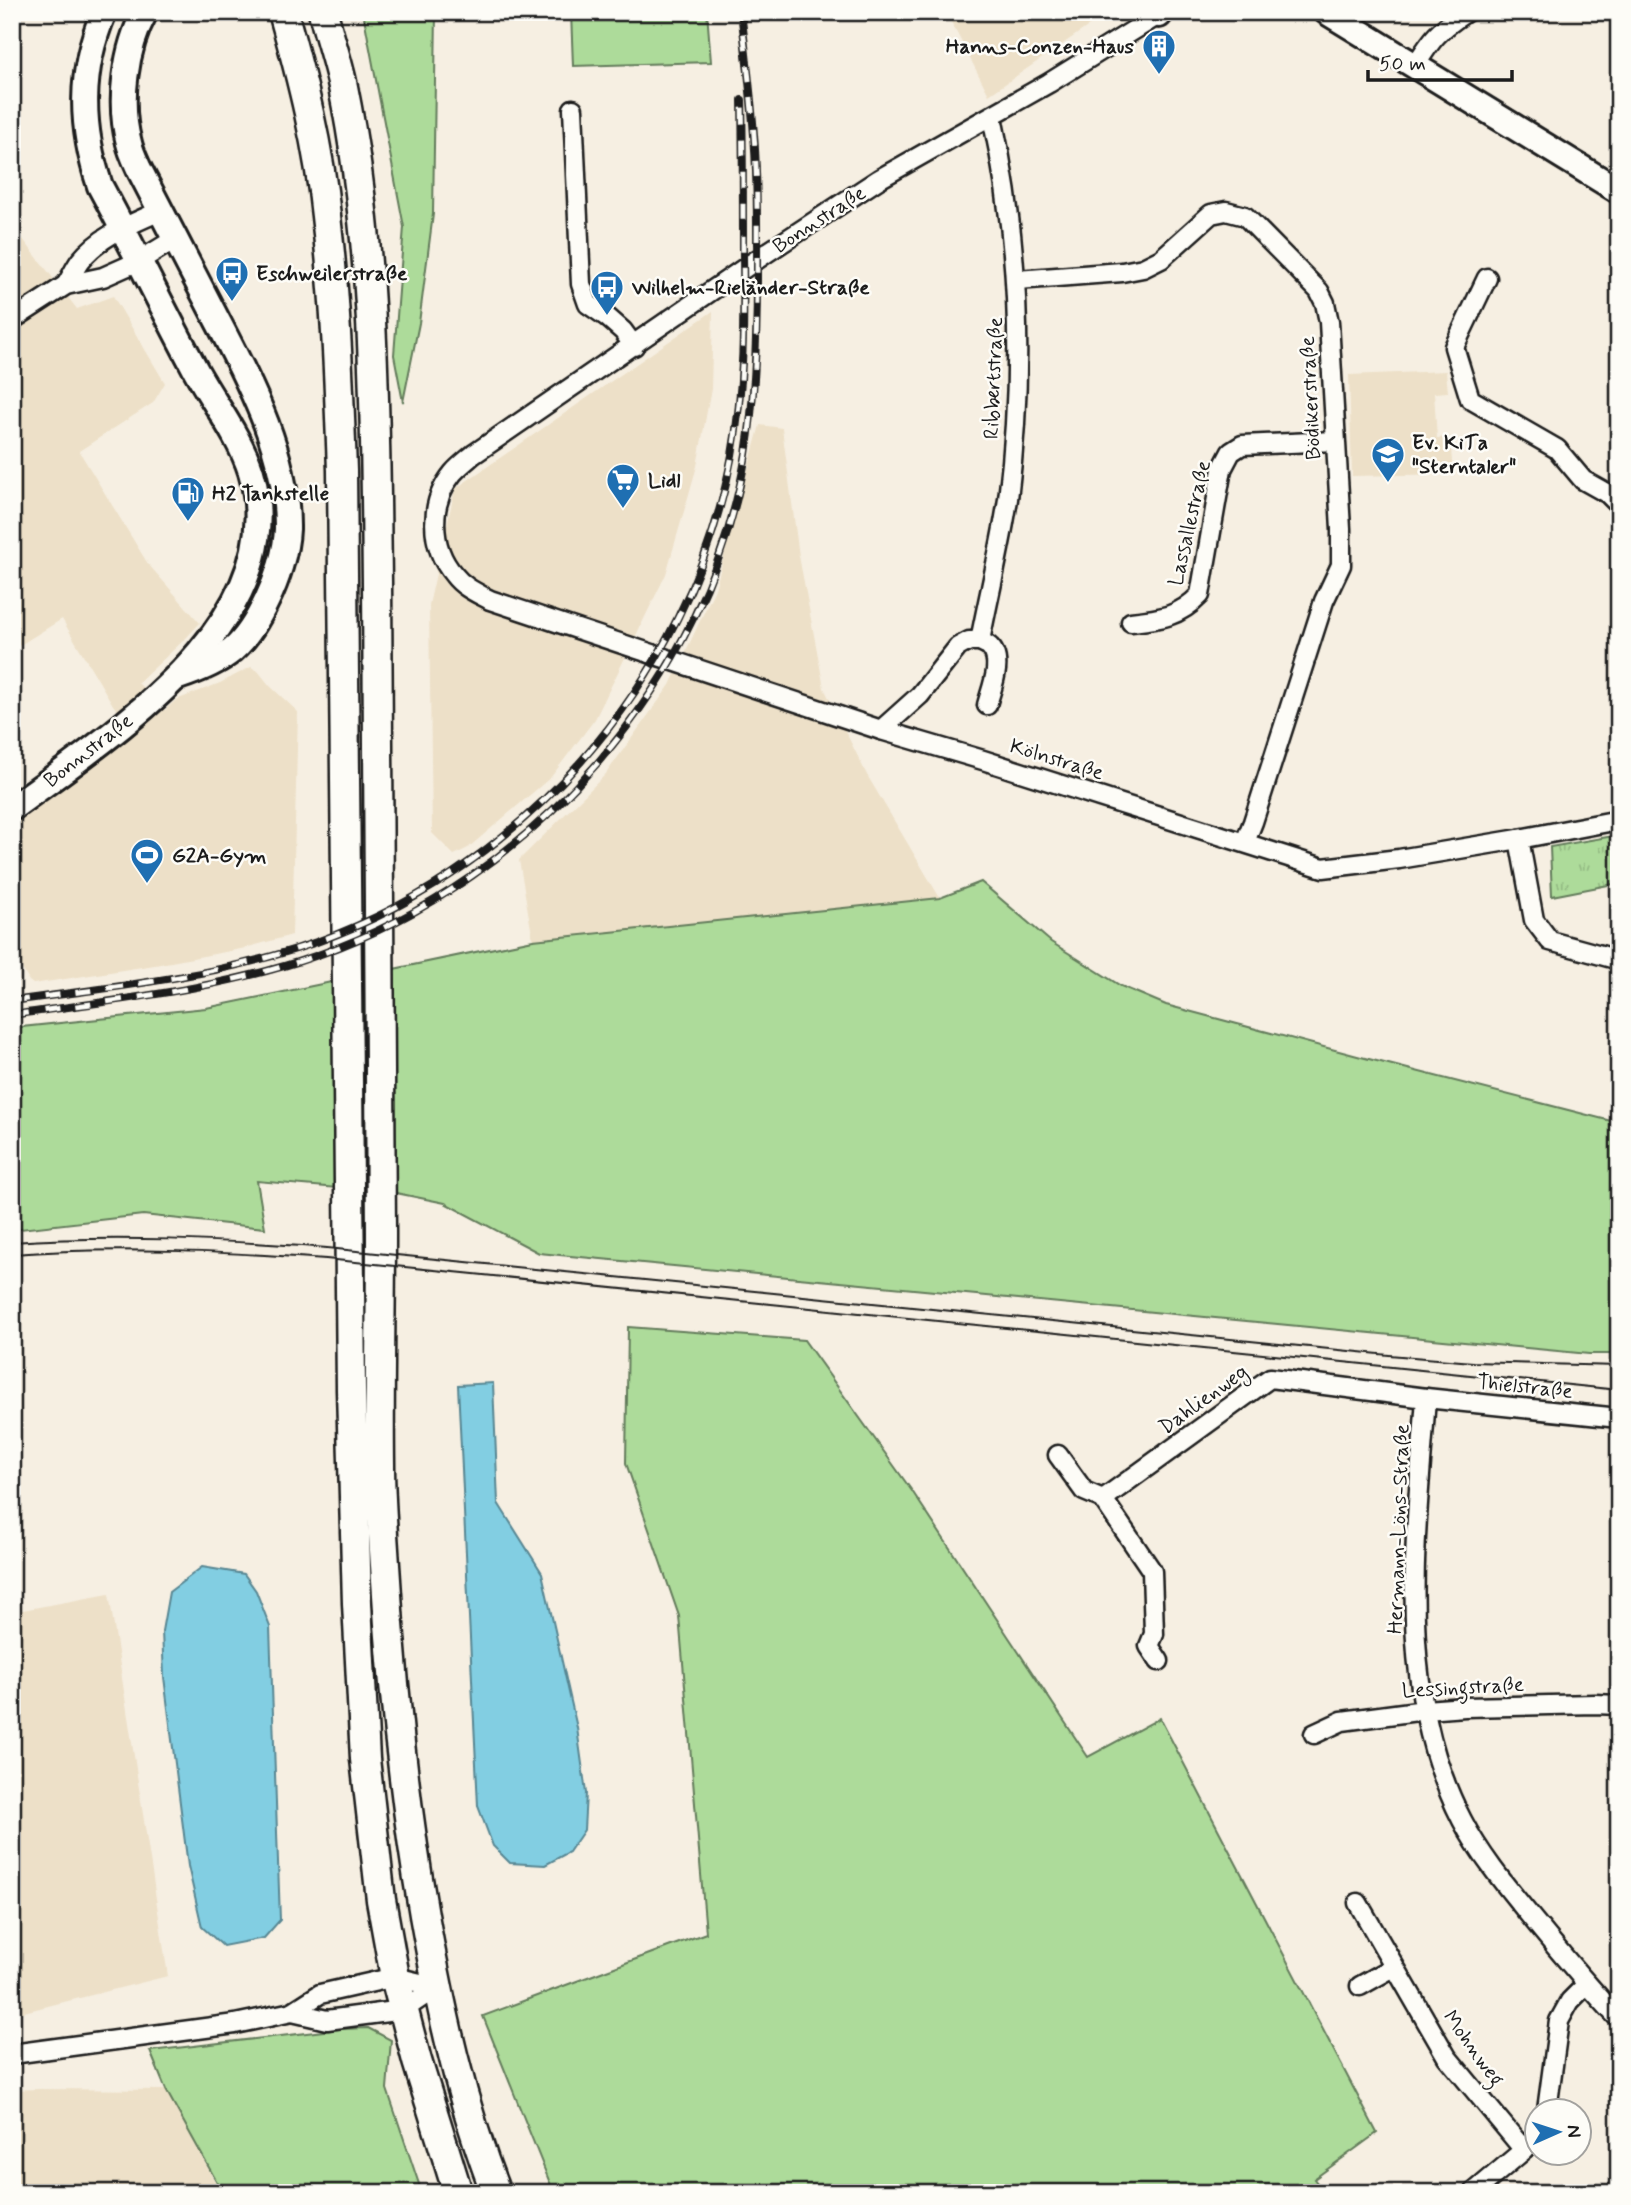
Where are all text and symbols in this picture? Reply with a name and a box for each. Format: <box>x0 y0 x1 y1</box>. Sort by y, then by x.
building icon: Hanns-Conzen-Haus <box>1140 27 1178 76</box>
place label: Hanns-Conzen-Haus <box>946 33 1135 61</box>
scale bar <box>1368 38 1512 82</box>
text: 50 m <box>1379 50 1426 78</box>
street label: Bonnstraße <box>767 179 872 260</box>
bus stop icon: Eschweilerstraße <box>213 254 251 303</box>
place label: Eschweilerstraße <box>256 260 408 288</box>
bus stop icon: Wilhelm-Rieländer-Straße <box>588 268 626 317</box>
place label: Wilhelm-Rieländer-Straße <box>631 274 870 302</box>
street label: Ribbertstraße <box>978 316 1010 440</box>
street label: Bödikerstraße <box>1294 335 1328 460</box>
place label: Ev. KiTa "Sterntaler" <box>1412 429 1516 481</box>
school or university icon: Ev. KiTa "Sterntaler" <box>1369 435 1407 484</box>
street label: Lassallestraße <box>1162 458 1218 589</box>
supermarket icon: Lidl <box>604 461 642 510</box>
place label: Lidl <box>648 467 680 495</box>
fuel station icon: H2 Tankstelle <box>169 474 207 523</box>
place label: H2 Tankstelle <box>212 480 329 508</box>
street label: Bonnstraße <box>38 707 139 794</box>
street label: Kölnstraße <box>1006 732 1107 787</box>
sports icon: G2A-Gym <box>128 836 166 885</box>
place label: G2A-Gym <box>172 842 267 870</box>
street label: Dahlienweg <box>1154 1358 1254 1442</box>
street label: Thielstraße <box>1476 1368 1574 1406</box>
street label: Hermann-Löns-Straße <box>1381 1423 1417 1635</box>
street label: Lessingstraße <box>1401 1671 1525 1707</box>
street label: Mohnweg <box>1434 2005 1510 2094</box>
north arrow <box>1522 2096 1592 2166</box>
text: N <box>1561 2124 1586 2138</box>

